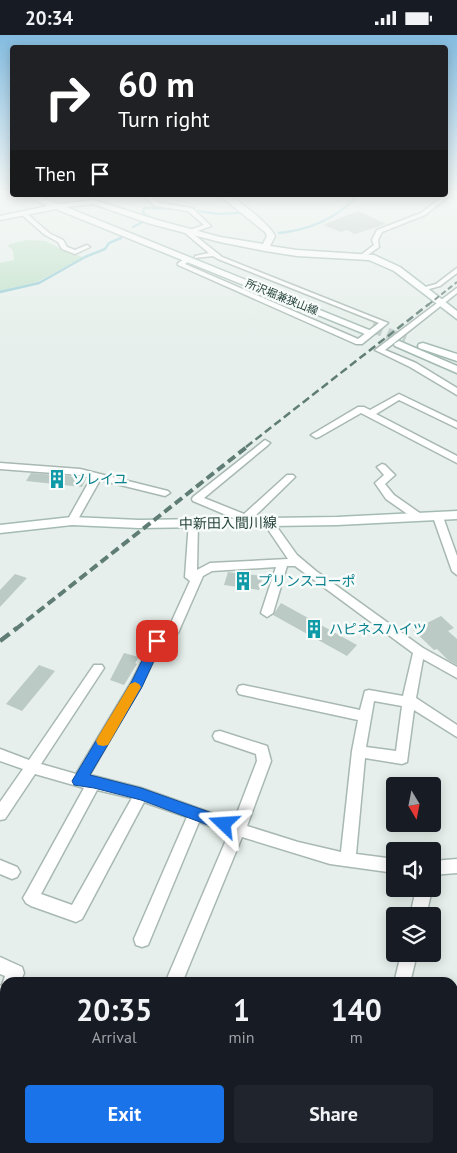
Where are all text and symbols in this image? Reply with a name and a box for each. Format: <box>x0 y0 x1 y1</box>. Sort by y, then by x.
text: 20:34 <box>25 6 73 30</box>
text: 60 m <box>118 61 195 107</box>
icon: right <box>35 65 100 130</box>
text: Turn right <box>118 105 210 133</box>
icon: arrive <box>86 160 114 188</box>
text: Then <box>35 162 76 186</box>
street label: 所沢堀兼狭山線 <box>244 276 320 318</box>
building icon: ソレイユ <box>46 468 68 490</box>
place label: ソレイユ <box>72 470 128 488</box>
street label: 中新田入間川線 <box>179 513 277 533</box>
building icon: プリンスコーポ <box>232 570 254 592</box>
place label: プリンスコーポ <box>258 572 356 590</box>
building icon: ハピネスハイツ <box>303 618 325 640</box>
pin <box>136 620 178 662</box>
place label: ハピネスハイツ <box>329 620 427 638</box>
icon: arrive <box>143 627 171 655</box>
north arrow <box>386 777 441 833</box>
map controls <box>386 777 441 962</box>
position arrow <box>197 797 249 849</box>
button: sound <box>386 842 441 897</box>
button: layers <box>386 907 441 962</box>
text: 20:35 <box>76 990 152 1029</box>
text: 1 <box>233 990 250 1029</box>
text: 140 <box>331 990 382 1029</box>
text: Arrival <box>92 1027 137 1047</box>
text: min <box>229 1027 255 1047</box>
text: m <box>350 1027 363 1047</box>
button: Exit <box>25 1085 224 1143</box>
button: Share <box>234 1085 433 1143</box>

